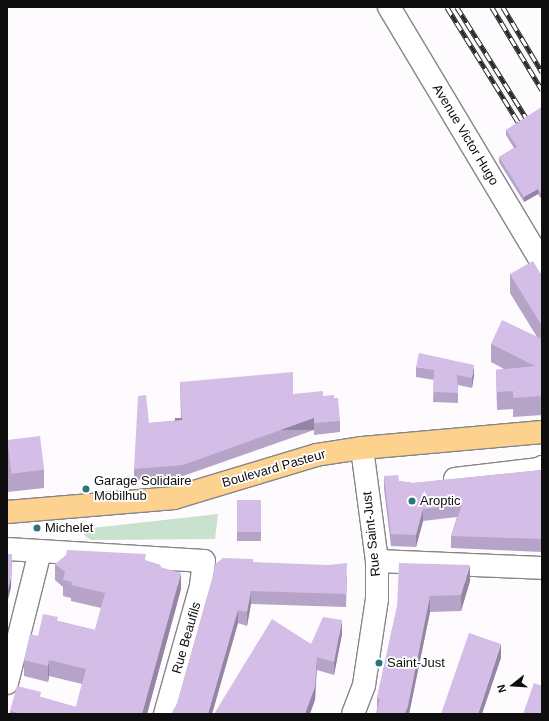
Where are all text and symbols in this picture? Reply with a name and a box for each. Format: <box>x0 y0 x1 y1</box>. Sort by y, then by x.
street label: Avenue Victor Hugo <box>429 82 501 188</box>
street label: Boulevard Pasteur <box>220 447 328 491</box>
place label: Garage Solidaire Mobilhub <box>94 474 192 505</box>
marker: Garage Solidaire Mobilhub <box>81 484 91 494</box>
street label: Rue Saint-Just <box>360 491 384 577</box>
place label: Aroptic <box>420 493 460 509</box>
marker: Aroptic <box>407 496 417 506</box>
place label: Michelet <box>45 520 93 536</box>
marker: Michelet <box>32 523 42 533</box>
street label: Rue Beaufils <box>169 600 205 676</box>
place label: Saint-Just <box>387 655 445 671</box>
marker: Saint-Just <box>374 658 384 668</box>
north arrow <box>493 665 533 705</box>
text: N <box>495 683 508 694</box>

